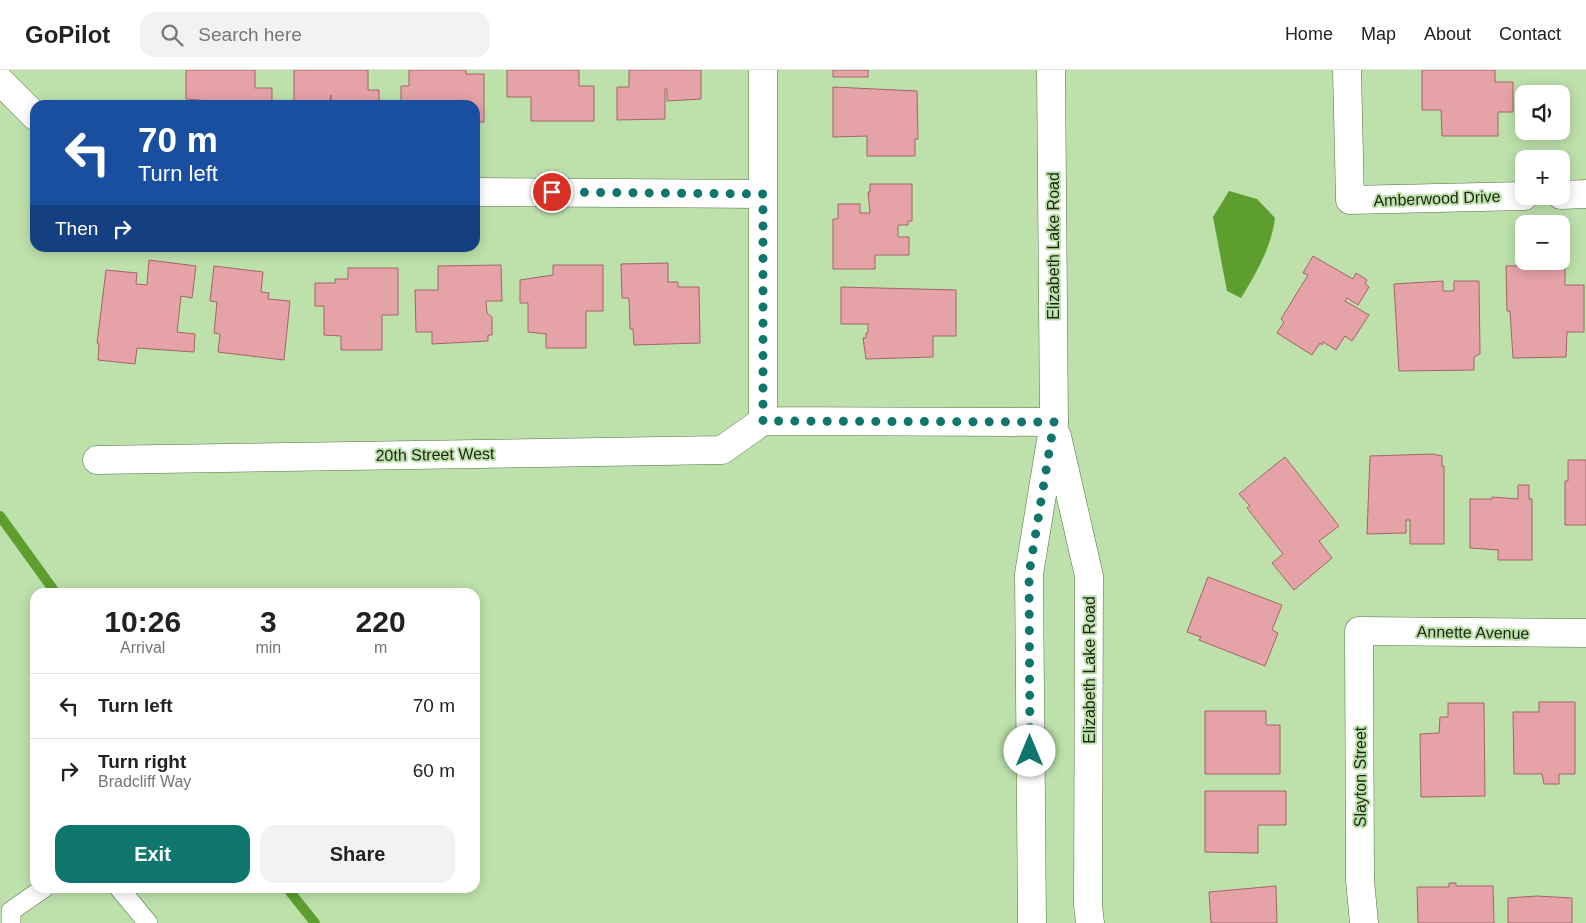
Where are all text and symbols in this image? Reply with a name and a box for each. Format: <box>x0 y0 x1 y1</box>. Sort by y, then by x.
search box <box>140 12 490 57</box>
text: GoPilot <box>25 21 110 48</box>
icon: search <box>158 21 186 49</box>
text: Search here <box>198 24 302 45</box>
text: Home <box>1285 24 1333 44</box>
text: Map <box>1361 24 1396 44</box>
text: About <box>1424 24 1471 44</box>
text: Contact <box>1499 24 1561 44</box>
map controls <box>1515 85 1570 270</box>
button: sound <box>1515 85 1570 140</box>
icon: left <box>55 120 120 185</box>
text: 70 m <box>138 120 218 159</box>
button: + <box>1515 150 1570 205</box>
text: Turn left <box>138 161 218 186</box>
pin <box>531 171 573 213</box>
street label: Elizabeth Lake Road <box>1045 172 1062 320</box>
icon: arrive <box>538 178 566 206</box>
street label: Amberwood Drive <box>1373 188 1501 209</box>
icon: right <box>108 215 136 243</box>
button: − <box>1515 215 1570 270</box>
text: Then <box>55 218 98 239</box>
street label: 20th Street West <box>375 445 495 464</box>
street label: Elizabeth Lake Road <box>1081 596 1098 744</box>
text: 10:26 <box>104 605 181 638</box>
text: 3 <box>260 605 277 638</box>
text: 220 <box>356 605 406 638</box>
street label: Annette Avenue <box>1416 623 1530 642</box>
text: Arrival <box>120 639 165 656</box>
text: min <box>255 639 281 656</box>
text: m <box>374 639 387 656</box>
icon: left <box>55 692 83 720</box>
text: Turn left <box>98 695 173 716</box>
text: 70 m <box>413 695 455 716</box>
position arrow <box>1003 724 1055 776</box>
street label: Slayton Street <box>1352 726 1369 827</box>
text: Turn right <box>98 751 186 772</box>
icon: right <box>55 757 83 785</box>
text: 60 m <box>413 760 455 781</box>
text: Bradcliff Way <box>98 773 191 790</box>
button: Exit <box>55 825 250 883</box>
button: Share <box>260 825 455 883</box>

